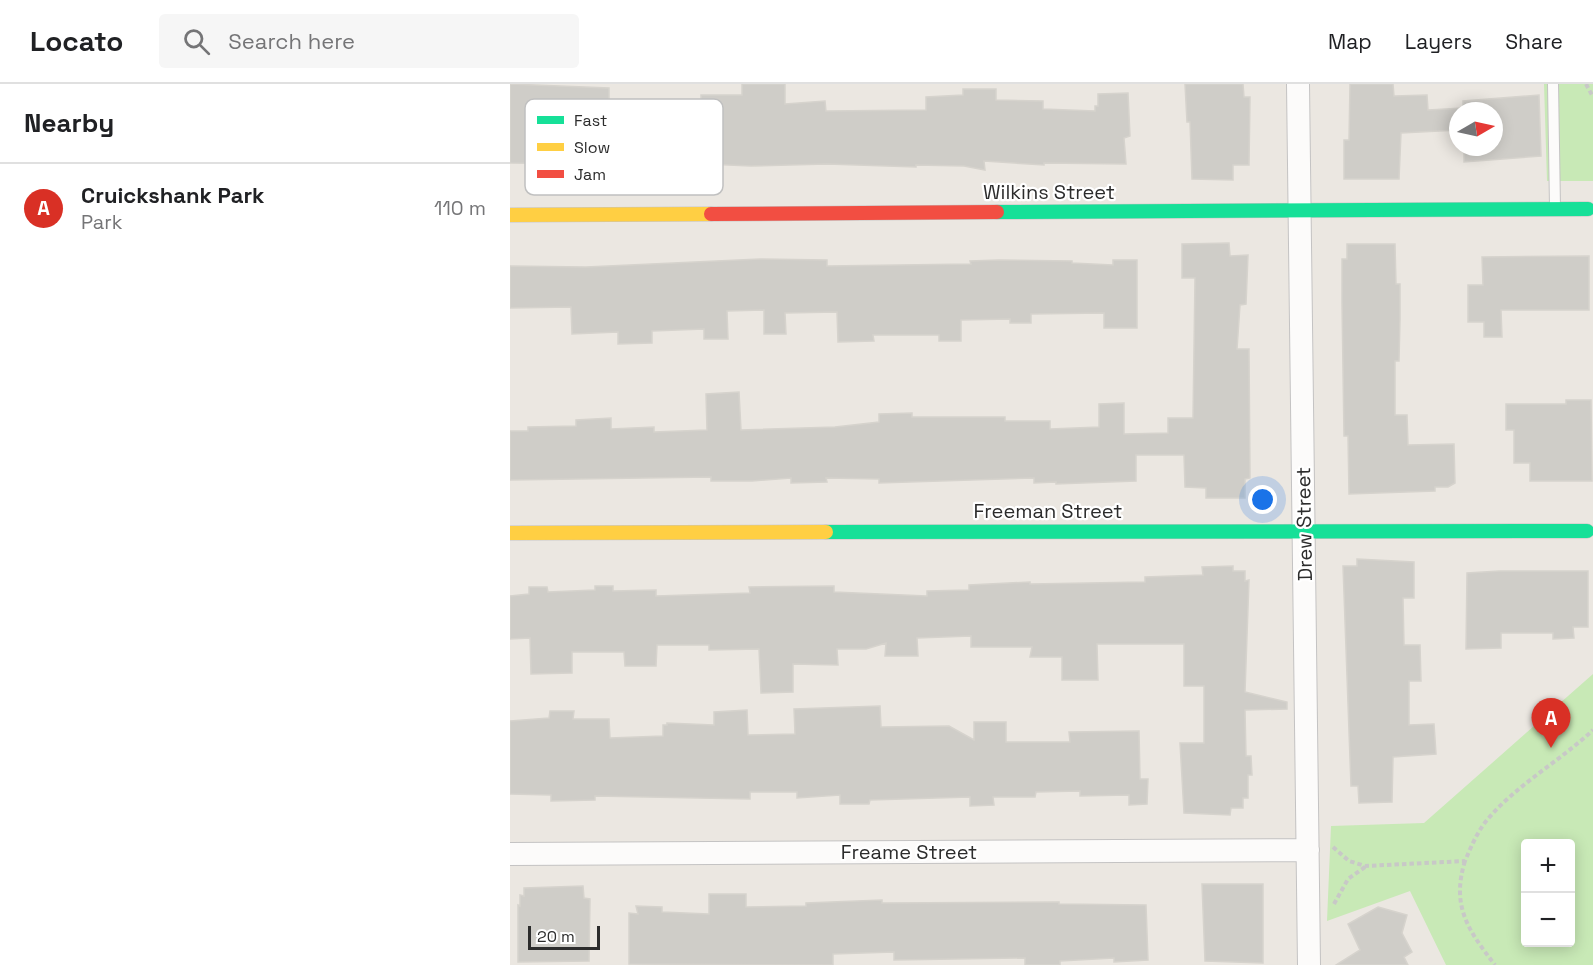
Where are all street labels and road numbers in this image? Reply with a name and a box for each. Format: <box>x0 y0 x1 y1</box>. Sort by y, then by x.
street label: Wilkins Street <box>983 179 1115 205</box>
street label: Drew Street <box>1290 467 1318 581</box>
street label: Freeman Street <box>974 498 1122 524</box>
street label: Freame Street <box>841 839 977 865</box>

